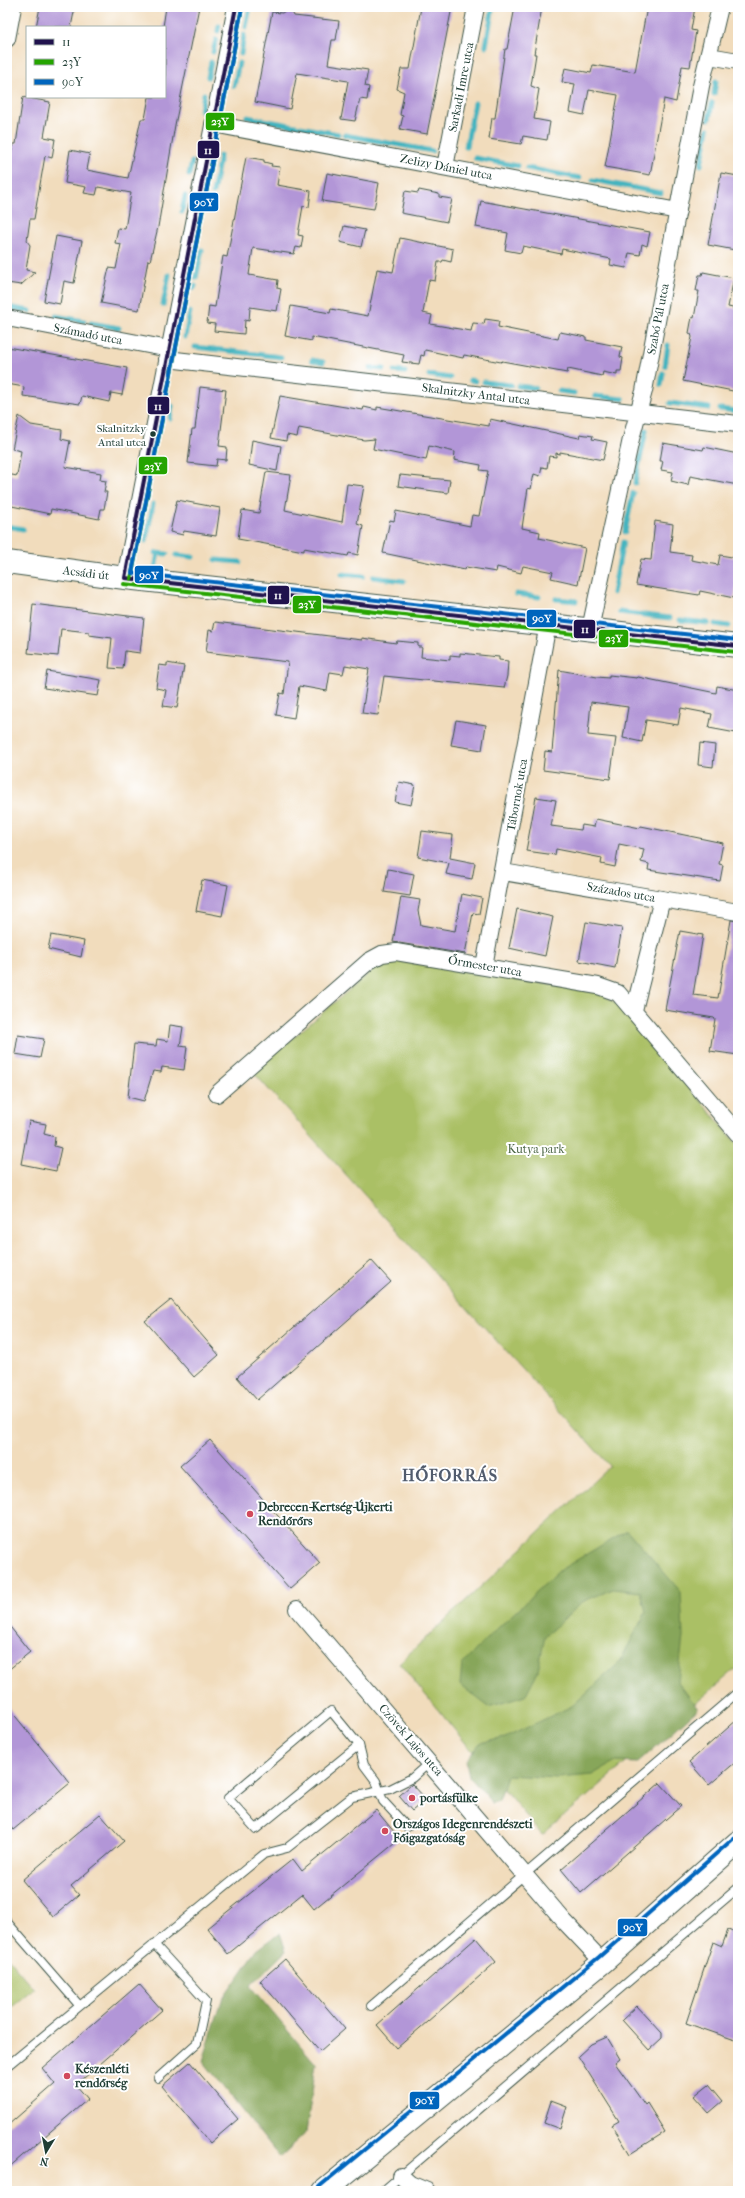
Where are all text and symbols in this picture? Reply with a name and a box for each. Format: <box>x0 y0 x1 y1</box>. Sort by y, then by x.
legend <box>26 26 166 98</box>
text: 11 <box>62 35 71 49</box>
street label: Sarkadi Imre utca <box>445 40 477 133</box>
text: 23Y <box>62 55 82 69</box>
text: 90Y <box>62 75 84 89</box>
line badge: 23Y <box>205 112 235 131</box>
text: 23Y <box>211 115 230 128</box>
line badge: 11 <box>197 140 220 159</box>
text: 11 <box>204 144 212 157</box>
street label: Zelizy Dániel utca <box>399 151 494 183</box>
line badge: 90Y <box>189 192 219 212</box>
text: 90Y <box>193 196 215 209</box>
street label: Szabó Pál utca <box>644 282 672 356</box>
street label: Számadó utca <box>52 320 124 348</box>
street label: Skalnitzky Antal utca <box>421 380 531 408</box>
line badge: 11 <box>147 396 170 415</box>
text: 11 <box>154 400 162 413</box>
place label: Skalnitzky Antal utca <box>97 422 147 449</box>
marker: Skalnitzky Antal utca <box>148 429 158 439</box>
line badge: 23Y <box>138 456 168 475</box>
text: 23Y <box>144 460 163 473</box>
street label: Acsádi út <box>61 563 111 583</box>
line badge: 90Y <box>134 565 164 584</box>
text: 90Y <box>138 569 160 582</box>
line badge: 11 <box>267 585 290 605</box>
text: 11 <box>274 589 282 602</box>
line badge: 23Y <box>292 595 322 614</box>
text: 23Y <box>298 598 317 611</box>
line badge: 90Y <box>526 609 557 628</box>
text: 90Y <box>531 612 553 625</box>
line badge: 11 <box>573 619 596 639</box>
text: 11 <box>581 623 589 636</box>
line badge: 23Y <box>598 629 629 648</box>
text: 23Y <box>605 632 624 645</box>
street label: Tábornok utca <box>504 757 530 832</box>
street label: Százados utca <box>586 879 657 905</box>
street label: Őrmester utca <box>447 952 524 979</box>
park label: Kutya park <box>507 1142 565 1156</box>
district label: HŐFORRÁS <box>402 1465 498 1485</box>
place label: Debrecen-Kertség-Újkerti Rendőrőrs <box>258 1499 393 1528</box>
marker: Debrecen-Kertség-Újkerti Rendőrőrs <box>245 1509 255 1519</box>
street label: Czövek Lajos utca <box>376 1701 446 1779</box>
place label: portásfülke <box>419 1791 478 1806</box>
marker: portásfülke <box>407 1793 417 1803</box>
place label: Országos Idegenrendészeti Főigazgatóság <box>392 1817 533 1846</box>
marker: Országos Idegenrendészeti Főigazgatóság <box>380 1826 390 1836</box>
line badge: 90Y <box>617 1918 648 1937</box>
text: 90Y <box>622 1921 644 1934</box>
place label: Készenléti rendőrség <box>74 2062 130 2091</box>
marker: Készenléti rendőrség <box>62 2071 72 2081</box>
line badge: 90Y <box>409 2091 440 2110</box>
text: 90Y <box>414 2094 436 2107</box>
north arrow <box>26 2132 66 2172</box>
text: N <box>38 2154 50 2168</box>

